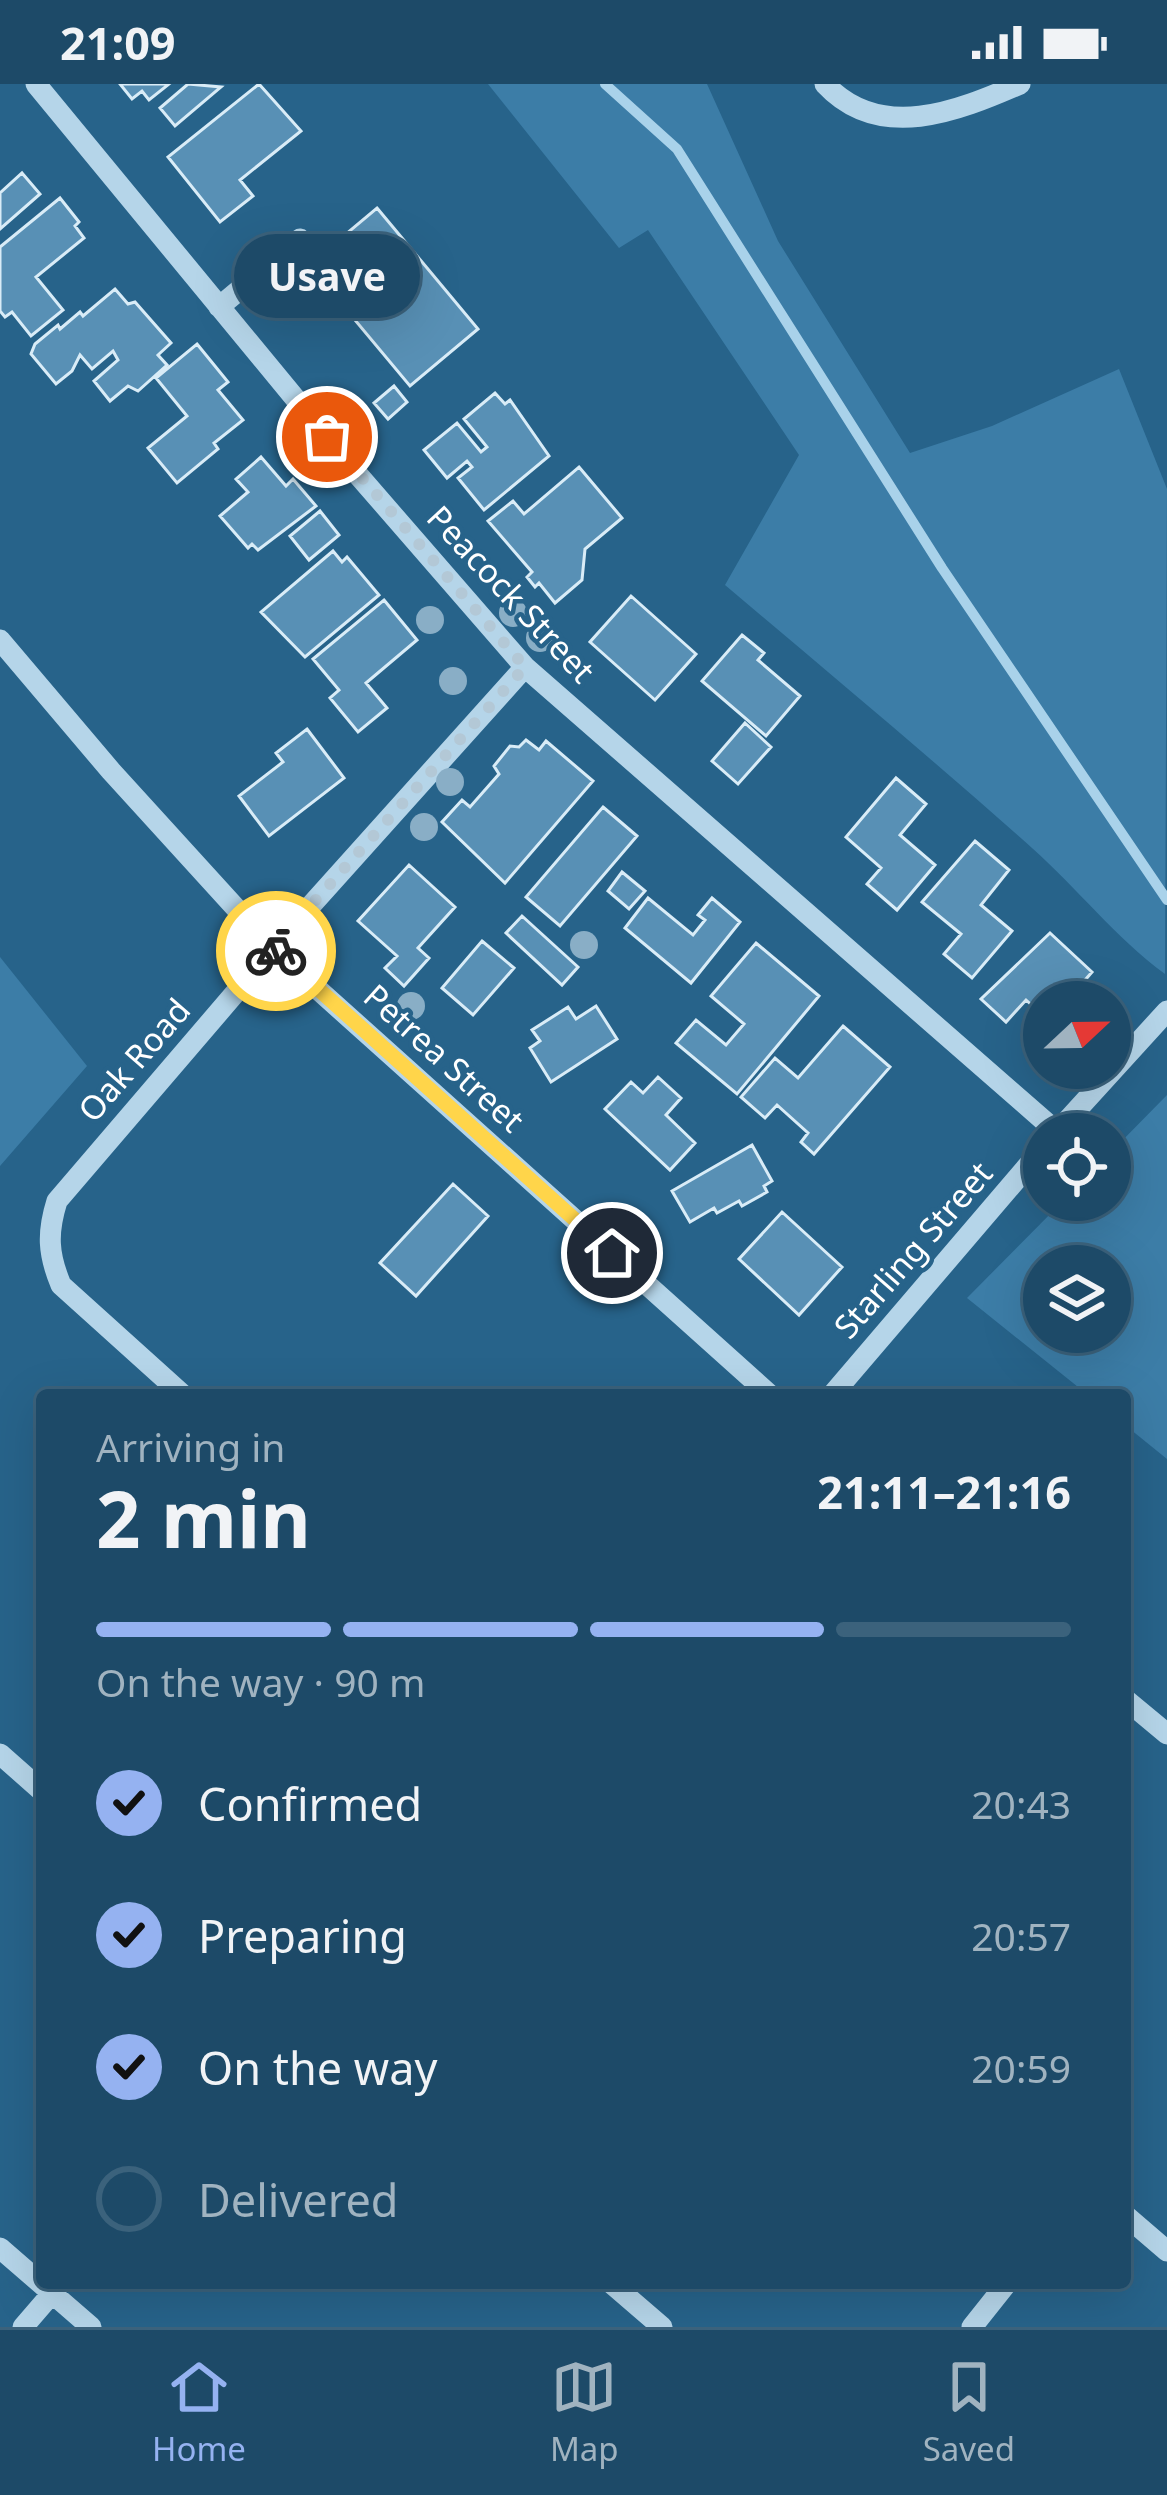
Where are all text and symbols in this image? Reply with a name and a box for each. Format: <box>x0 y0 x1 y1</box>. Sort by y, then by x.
text: 21:09 <box>60 12 176 73</box>
callout: Usave <box>234 233 420 317</box>
text: Usave <box>268 249 386 302</box>
pin <box>276 386 378 488</box>
icon: bag <box>294 404 360 470</box>
street label: Peacock Street <box>417 495 605 692</box>
courier <box>216 891 336 1011</box>
icon: bike <box>243 918 309 984</box>
street label: Petrea Street <box>354 974 534 1142</box>
north arrow <box>1023 981 1131 1089</box>
map controls <box>1023 981 1131 1353</box>
street label: Oak Road <box>68 988 200 1131</box>
button: locate <box>1023 1113 1131 1221</box>
street label: Starling Street <box>823 1152 1002 1348</box>
pin <box>561 1202 663 1304</box>
icon: home <box>579 1220 645 1286</box>
button: layers <box>1023 1245 1131 1353</box>
text: Arriving in <box>96 1420 285 1473</box>
text: 21:11–21:16 <box>817 1461 1071 1522</box>
text: 2 min <box>96 1465 311 1571</box>
text: On the way · 90 m <box>96 1655 425 1708</box>
icon: check <box>96 1770 162 1836</box>
text: Confirmed <box>198 1773 422 1834</box>
text: 20:43 <box>971 1777 1071 1830</box>
icon: check <box>96 1902 162 1968</box>
text: Preparing <box>198 1905 407 1966</box>
text: 20:57 <box>971 1909 1071 1962</box>
icon: check <box>96 2034 162 2100</box>
text: On the way <box>198 2037 437 2098</box>
text: 20:59 <box>971 2041 1071 2094</box>
text: Delivered <box>198 2169 398 2230</box>
tab: Home <box>152 2354 246 2471</box>
tab: Map <box>550 2354 619 2471</box>
tab: Saved <box>923 2354 1015 2471</box>

